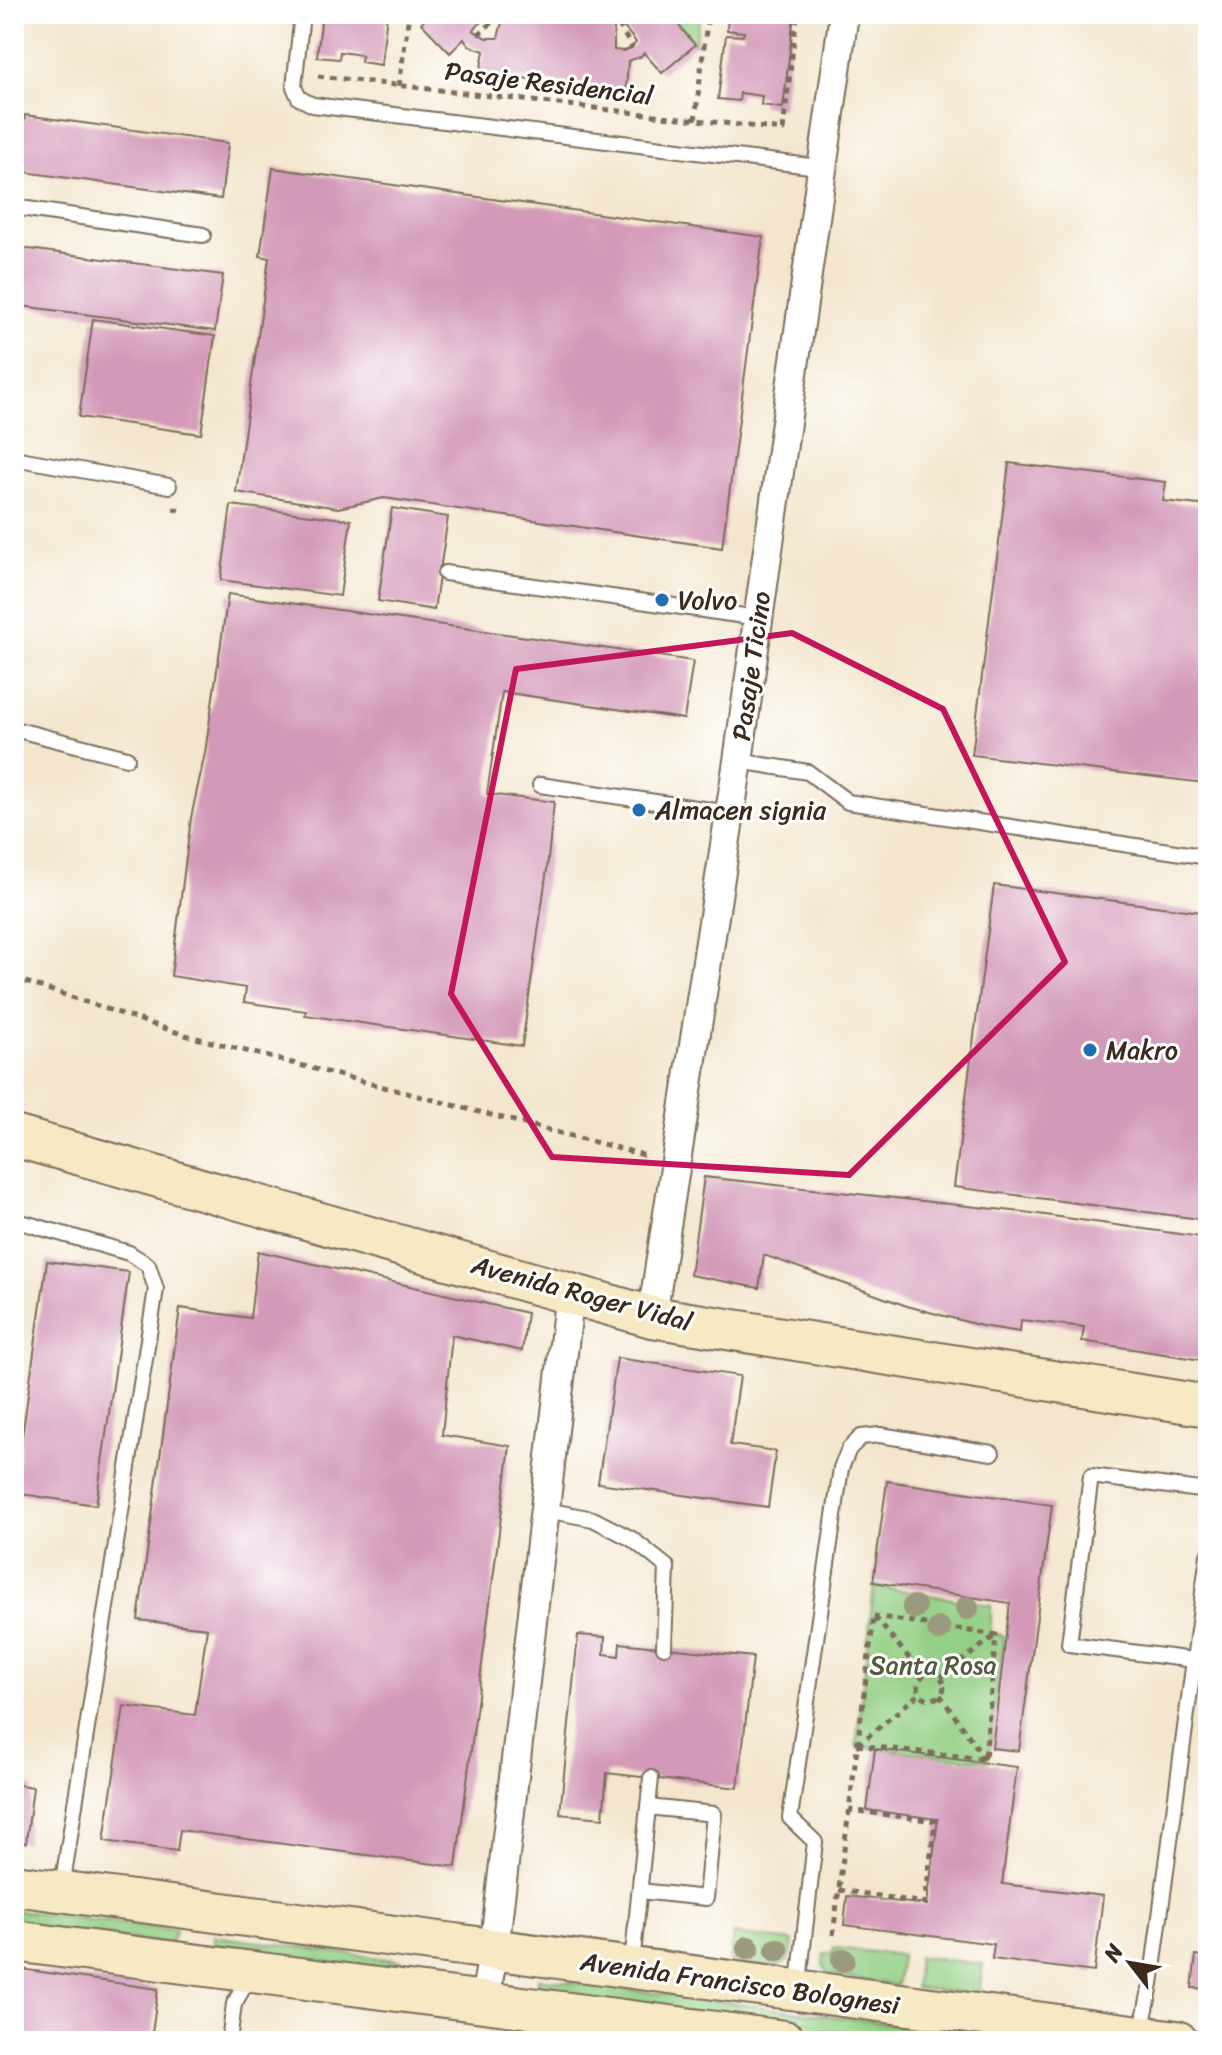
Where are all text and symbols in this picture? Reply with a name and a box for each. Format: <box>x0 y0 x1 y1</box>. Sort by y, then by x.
street label: Pasaje Residencial <box>442 47 656 119</box>
place label: Volvo <box>678 577 737 623</box>
street label: Pasaje Ticino <box>718 588 784 744</box>
marker: Volvo <box>653 591 671 609</box>
place label: Almacen signia <box>654 787 827 833</box>
marker: Almacen signia <box>630 801 648 819</box>
place label: Makro <box>1106 1027 1178 1073</box>
marker: Makro <box>1081 1041 1099 1059</box>
street label: Avenida Roger Vidal <box>465 1241 698 1345</box>
park label: Santa Rosa <box>870 1642 996 1688</box>
north arrow <box>1090 1923 1170 2003</box>
text: N <box>1092 1936 1134 1970</box>
street label: Avenida Francisco Bolognesi <box>577 1938 903 2028</box>

